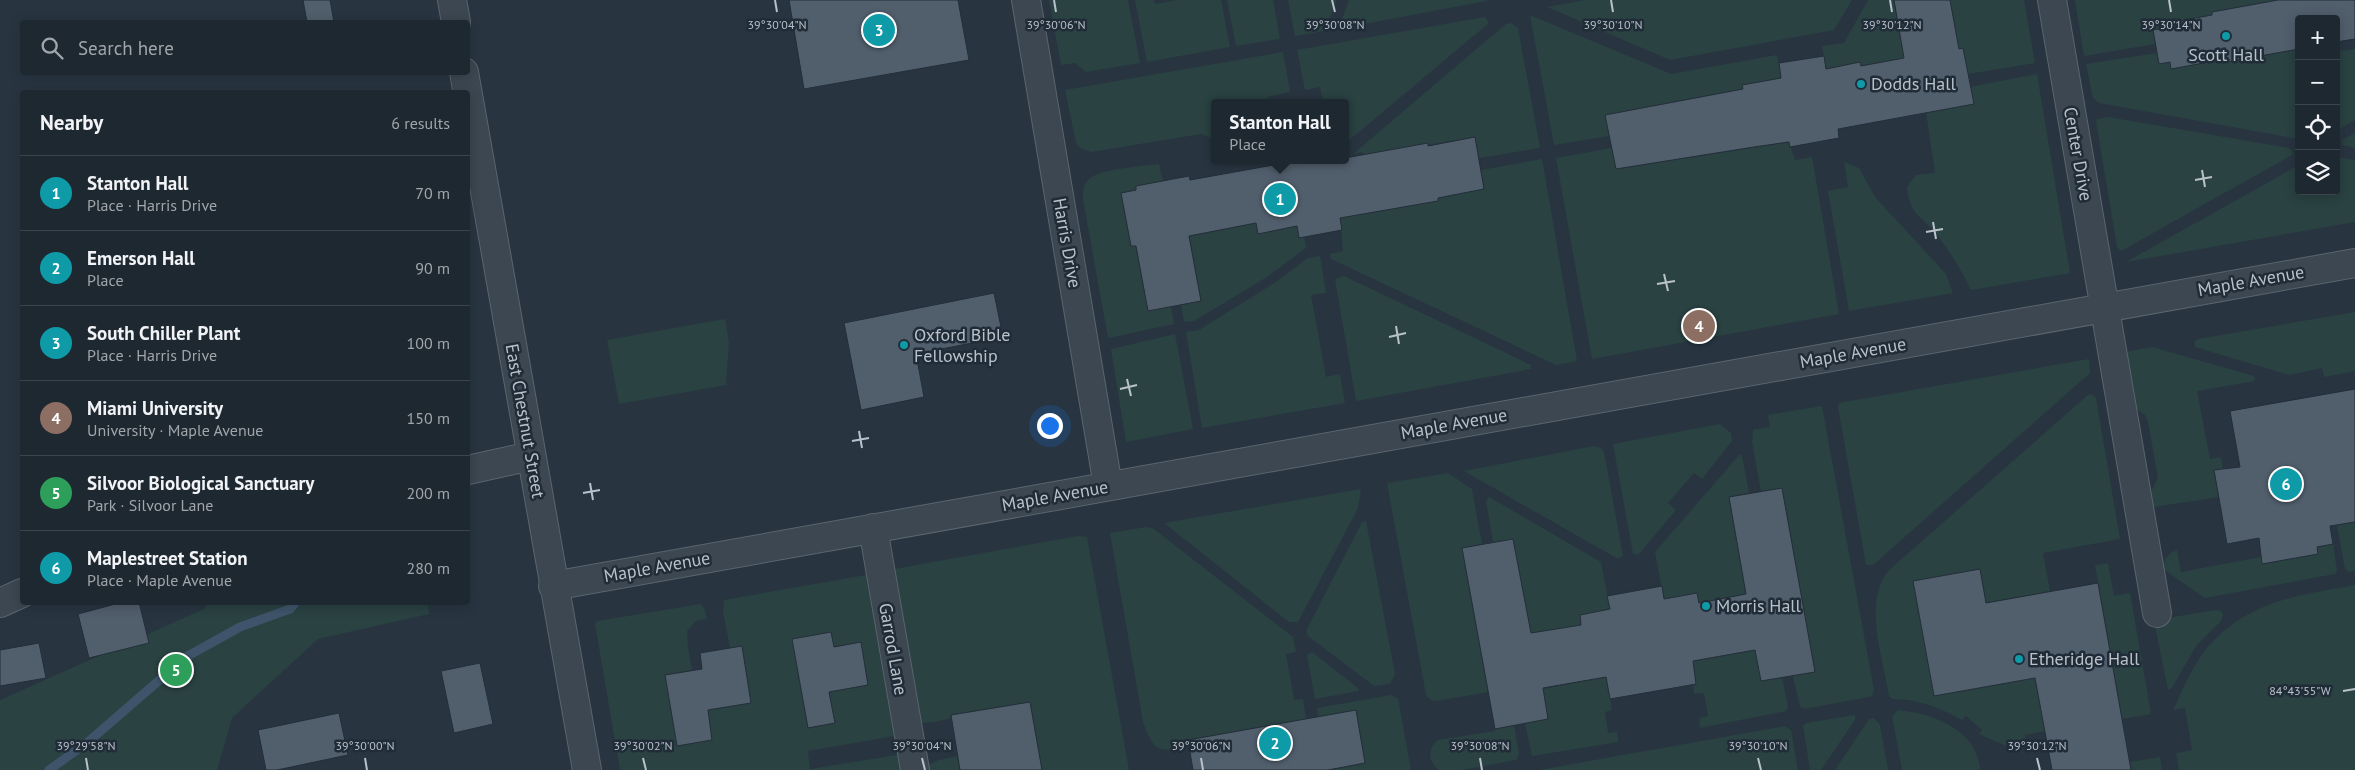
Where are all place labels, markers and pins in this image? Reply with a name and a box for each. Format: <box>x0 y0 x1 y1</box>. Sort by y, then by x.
pin: 3 <box>863 11 895 49</box>
marker: Scott Hall <box>2220 30 2232 42</box>
place label: Scott Hall <box>2188 43 2264 66</box>
place label: Dodds Hall <box>1871 72 1956 95</box>
marker: Dodds Hall <box>1855 78 1867 90</box>
pin: 1 <box>1264 180 1296 218</box>
pin: 4 <box>1683 307 1715 345</box>
place label: Oxford Bible Fellowship <box>914 323 1010 367</box>
marker: Oxford Bible Fellowship <box>898 339 910 351</box>
pin: 6 <box>2270 465 2302 503</box>
place label: Morris Hall <box>1716 594 1802 617</box>
marker: Morris Hall <box>1700 600 1712 612</box>
place label: Etheridge Hall <box>2029 647 2140 670</box>
pin: 5 <box>160 651 192 689</box>
marker: Etheridge Hall <box>2013 653 2025 665</box>
pin: 2 <box>1259 724 1291 762</box>

